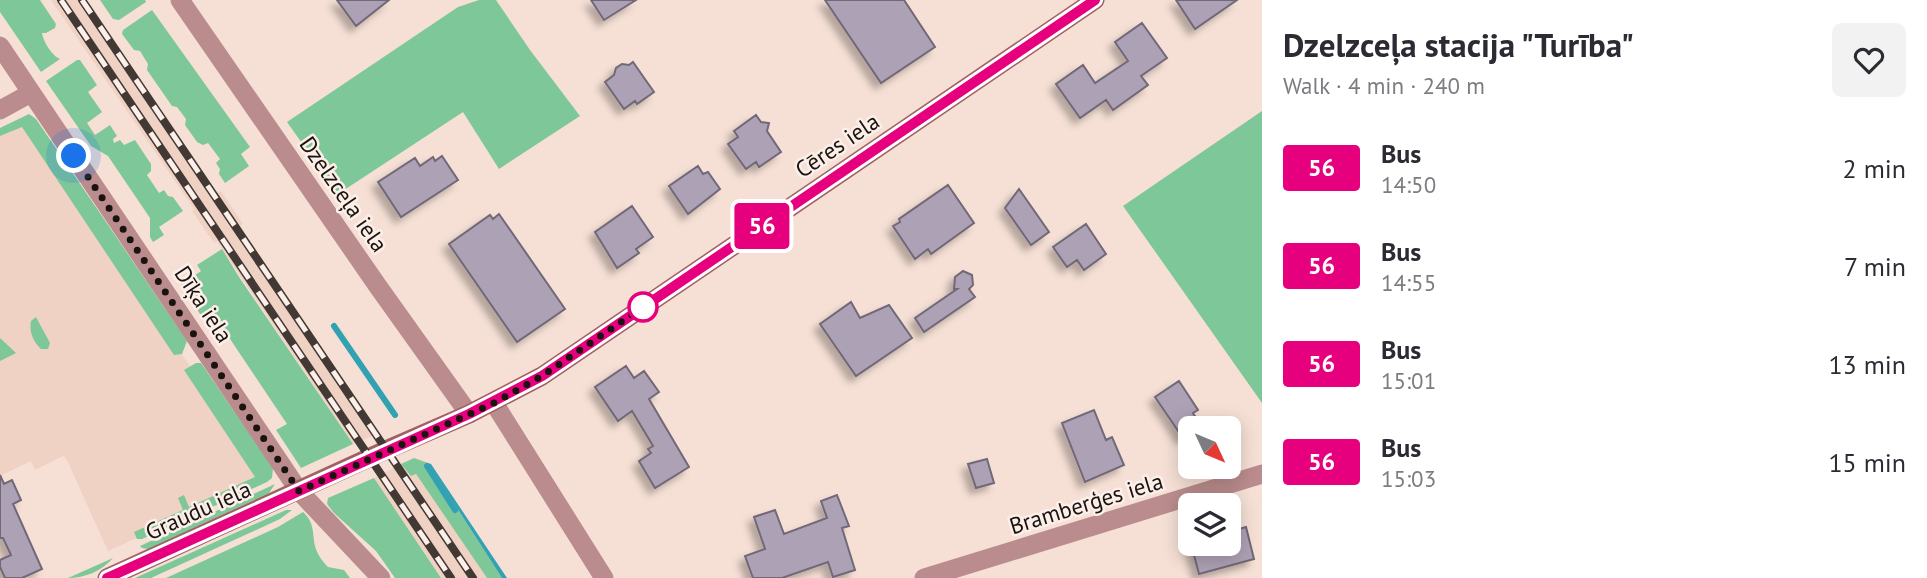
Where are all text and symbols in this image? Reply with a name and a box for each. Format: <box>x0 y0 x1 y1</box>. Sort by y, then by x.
text: Dzelzceļa stacija "Turība" <box>1283 23 1634 66</box>
button: heart <box>1832 23 1906 97</box>
text: Walk · 4 min · 240 m <box>1283 71 1485 100</box>
street label: Cēres iela <box>789 106 885 184</box>
street label: Dzelzceļa iela <box>294 131 394 257</box>
text: Bus <box>1381 137 1421 170</box>
your location <box>56 138 91 173</box>
text: 56 <box>1308 152 1335 183</box>
text: 2 min <box>1843 152 1906 185</box>
text: 14:50 <box>1381 170 1436 199</box>
line badge: 56 <box>730 203 794 249</box>
text: 56 <box>748 210 776 241</box>
text: Bus <box>1381 235 1421 268</box>
text: 56 <box>1308 250 1335 281</box>
text: 7 min <box>1844 250 1906 283</box>
street label: Dīķa iela <box>168 260 240 348</box>
text: 14:55 <box>1381 268 1436 297</box>
unlabelled marker <box>628 292 658 322</box>
text: Bus <box>1381 333 1421 366</box>
text: 56 <box>1308 348 1335 379</box>
text: 13 min <box>1828 348 1906 381</box>
text: 15:01 <box>1381 366 1436 395</box>
north arrow <box>1178 416 1241 480</box>
map controls <box>1178 416 1241 556</box>
text: Bus <box>1381 431 1421 464</box>
text: 56 <box>1308 446 1335 477</box>
text: 15 min <box>1828 446 1906 479</box>
text: 15:03 <box>1381 464 1436 493</box>
street label: Bramberģes iela <box>1006 466 1166 540</box>
street label: Graudu iela <box>141 474 255 546</box>
button: layers <box>1178 493 1241 556</box>

